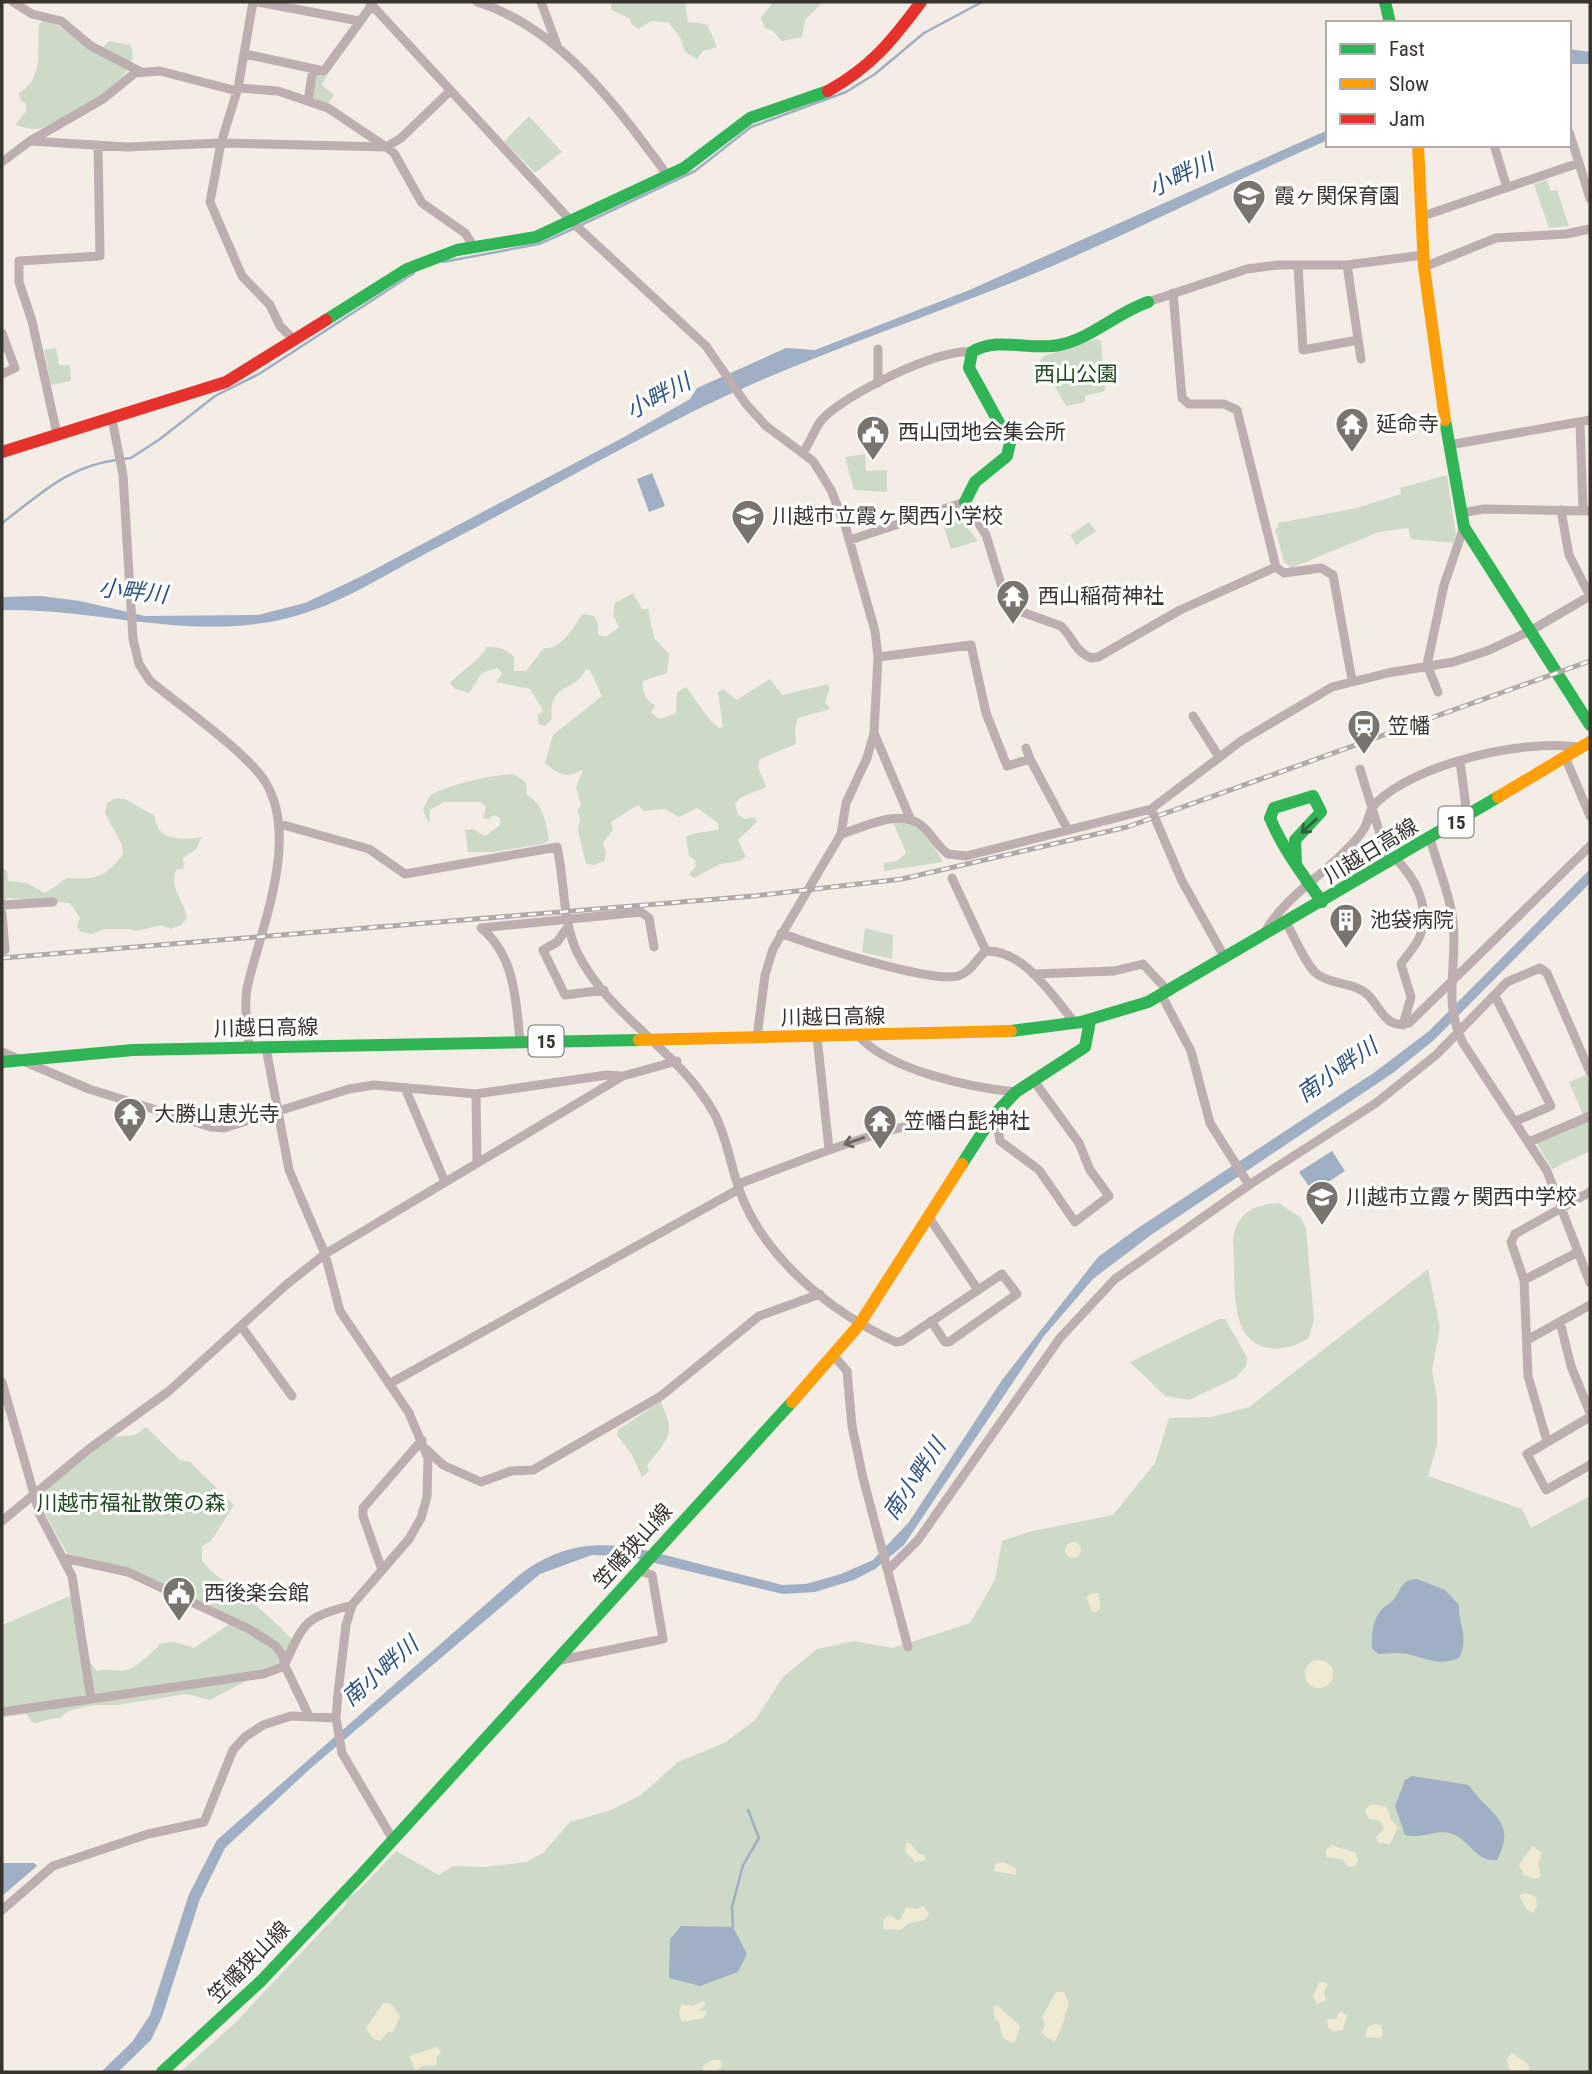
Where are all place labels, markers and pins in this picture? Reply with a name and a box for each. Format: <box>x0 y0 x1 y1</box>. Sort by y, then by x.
school or university icon: 霞ヶ関保育園 <box>1230 177 1268 226</box>
place label: 霞ヶ関保育園 <box>1274 184 1400 208</box>
temple icon: 延命寺 <box>1333 405 1371 454</box>
place label: 延命寺 <box>1376 412 1439 436</box>
public building icon: 西山団地会集会所 <box>854 413 892 462</box>
place label: 西山団地会集会所 <box>898 420 1066 444</box>
school or university icon: 川越市立霞ヶ関西小学校 <box>729 497 767 546</box>
place label: 川越市立霞ヶ関西小学校 <box>772 504 1003 528</box>
temple icon: 西山稲荷神社 <box>994 577 1032 626</box>
place label: 西山稲荷神社 <box>1038 584 1164 608</box>
station icon: 笠幡 <box>1345 707 1383 756</box>
place label: 笠幡 <box>1388 714 1430 738</box>
building icon: 池袋病院 <box>1327 901 1365 950</box>
place label: 池袋病院 <box>1370 908 1454 932</box>
temple icon: 大勝山恵光寺 <box>111 1095 149 1144</box>
place label: 大勝山恵光寺 <box>154 1102 280 1126</box>
temple icon: 笠幡白髭神社 <box>861 1102 899 1151</box>
place label: 笠幡白髭神社 <box>904 1109 1030 1133</box>
school or university icon: 川越市立霞ヶ関西中学校 <box>1303 1178 1341 1227</box>
place label: 川越市立霞ヶ関西中学校 <box>1346 1185 1577 1209</box>
public building icon: 西後楽会館 <box>160 1574 198 1623</box>
place label: 西後楽会館 <box>204 1581 309 1605</box>

